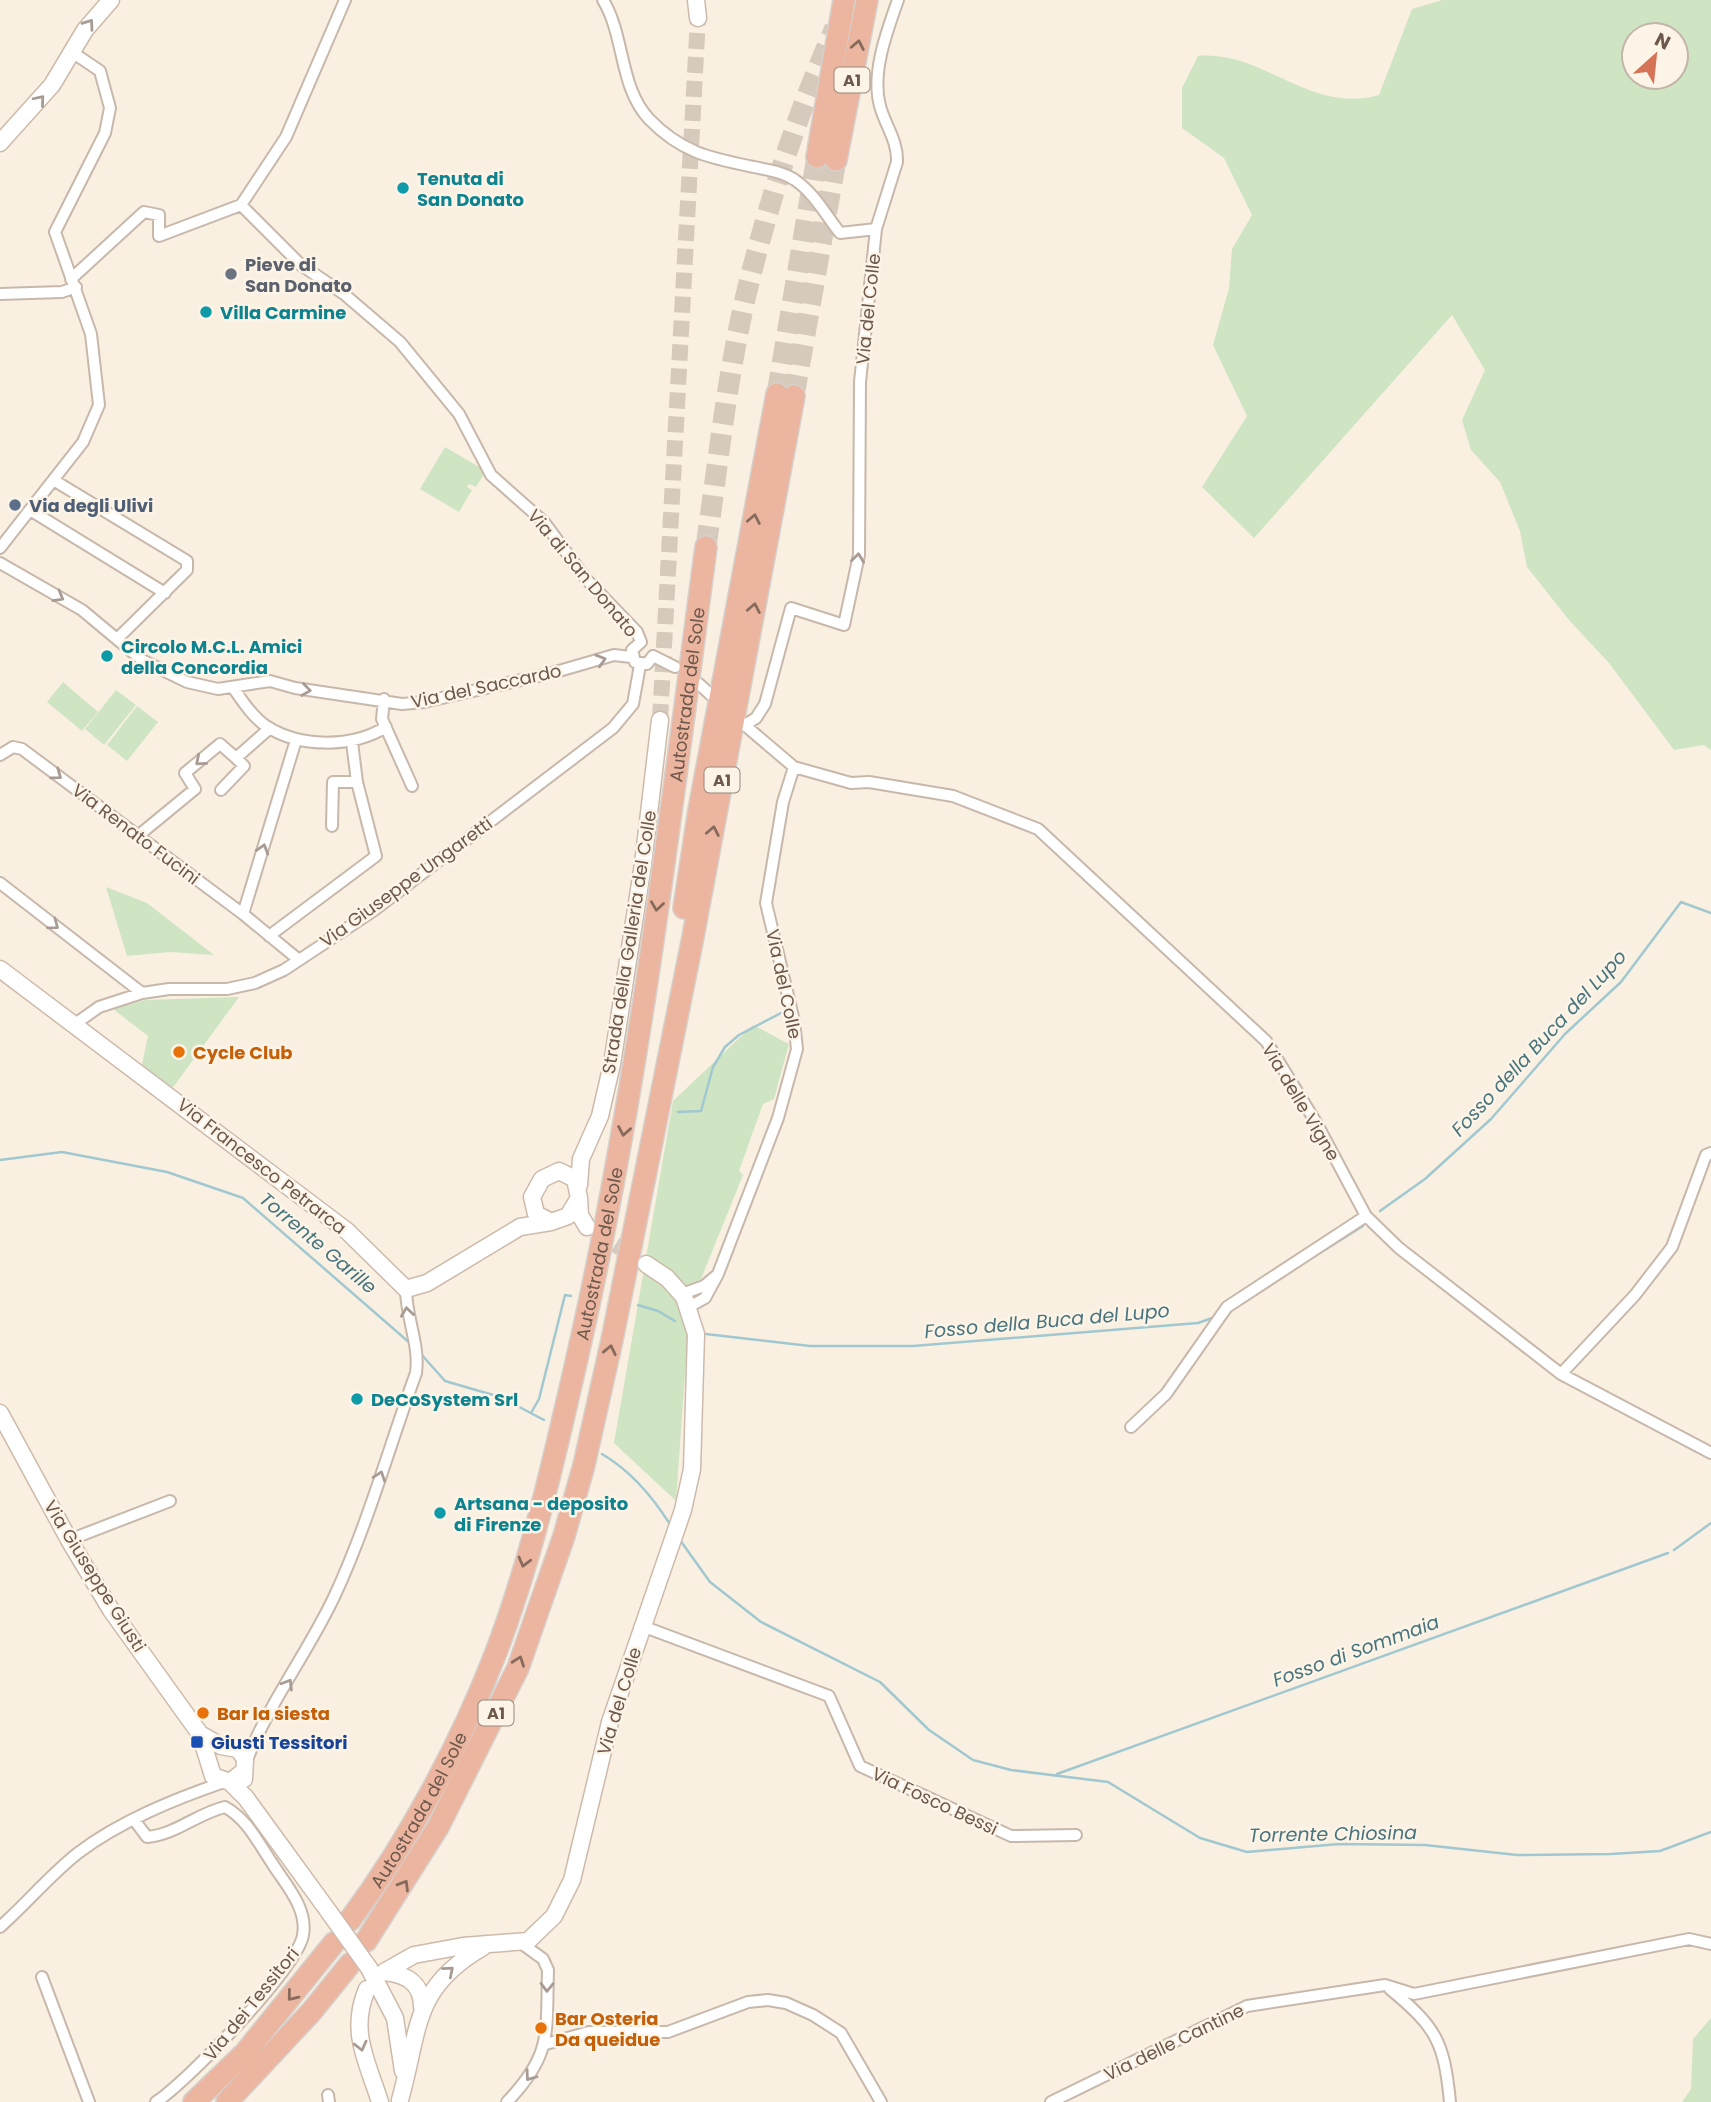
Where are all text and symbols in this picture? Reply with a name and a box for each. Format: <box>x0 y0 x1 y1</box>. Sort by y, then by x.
one-way arrow <box>81 19 93 32</box>
north arrow <box>1620 21 1690 91</box>
text: N <box>1650 26 1675 57</box>
one-way arrow <box>850 39 865 51</box>
road number: A1 <box>834 68 870 92</box>
one-way arrow <box>32 96 44 109</box>
place label: Tenuta di San Donato <box>417 166 524 212</box>
marker: Tenuta di San Donato <box>395 180 411 196</box>
place label: Pieve di San Donato <box>245 252 352 298</box>
street label: Via del Colle <box>850 252 886 366</box>
marker: Pieve di San Donato <box>223 266 239 282</box>
place label: Villa Carmine <box>220 300 346 325</box>
marker: Villa Carmine <box>198 304 214 320</box>
place label: Via degli Ulivi <box>29 493 153 518</box>
marker: Via degli Ulivi <box>7 497 23 513</box>
street label: Via di San Donato <box>522 504 644 642</box>
one-way arrow <box>746 513 761 525</box>
one-way arrow <box>850 552 865 564</box>
one-way arrow <box>52 589 65 602</box>
one-way arrow <box>746 602 761 614</box>
street label: Autostrada del Sole <box>663 606 710 784</box>
place label: Circolo M.C.L. Amici della Concordia <box>121 634 302 680</box>
marker: Circolo M.C.L. Amici della Concordia <box>99 648 115 664</box>
one-way arrow <box>595 653 607 668</box>
street label: Via del Saccardo <box>408 658 564 714</box>
one-way arrow <box>300 682 312 697</box>
one-way arrow <box>196 753 209 765</box>
one-way arrow <box>49 766 62 779</box>
road number: A1 <box>704 768 740 792</box>
street label: Via Renato Fucini <box>67 778 205 890</box>
street label: Strada della Galleria del Colle <box>596 808 662 1076</box>
street label: Via Giuseppe Ungaretti <box>315 811 497 953</box>
one-way arrow <box>704 825 719 837</box>
one-way arrow <box>255 843 270 855</box>
one-way arrow <box>650 900 665 911</box>
one-way arrow <box>47 916 59 929</box>
street label: Via del Colle <box>760 927 808 1041</box>
water label: Fosso della Buca del Lupo <box>1445 944 1633 1142</box>
street label: Via delle Vigne <box>1256 1038 1346 1166</box>
place label: Cycle Club <box>193 1040 293 1065</box>
marker: Cycle Club <box>171 1044 187 1060</box>
street label: Via Francesco Petrarca <box>172 1092 352 1240</box>
one-way arrow <box>617 1125 632 1137</box>
street label: Autostrada del Sole <box>569 1165 628 1343</box>
water label: Torrente Garille <box>254 1186 383 1300</box>
water label: Fosso della Buca del Lupo <box>923 1297 1171 1345</box>
one-way arrow <box>400 1306 415 1318</box>
one-way arrow <box>602 1344 617 1356</box>
place label: DeCoSystem Srl <box>371 1387 518 1412</box>
marker: DeCoSystem Srl <box>349 1391 365 1407</box>
one-way arrow <box>372 1470 386 1482</box>
place label: Artsana - deposito di Firenze <box>454 1491 628 1537</box>
street label: Via Giuseppe Giusti <box>38 1495 152 1657</box>
marker: Artsana - deposito di Firenze <box>432 1505 448 1521</box>
one-way arrow <box>518 1556 533 1568</box>
water label: Fosso di Sommaia <box>1269 1608 1443 1694</box>
street label: Via del Colle <box>591 1644 647 1758</box>
one-way arrow <box>511 1656 525 1668</box>
one-way arrow <box>280 1678 293 1691</box>
road number: A1 <box>478 1700 514 1726</box>
place label: Bar la siesta <box>217 1701 330 1726</box>
marker: Bar la siesta <box>195 1705 211 1721</box>
street label: Autostrada del Sole <box>364 1727 473 1893</box>
place label: Giusti Tessitori <box>211 1730 348 1755</box>
marker: Giusti Tessitori <box>189 1734 205 1750</box>
street label: Via Fosco Bessi <box>868 1761 1002 1841</box>
water label: Torrente Chiosina <box>1249 1819 1417 1849</box>
one-way arrow <box>395 1879 408 1892</box>
street label: Via dei Tessitori <box>197 1942 305 2066</box>
one-way arrow <box>442 1966 454 1979</box>
one-way arrow <box>540 1982 555 1993</box>
one-way arrow <box>287 1989 300 2001</box>
street label: Via delle Cantine <box>1100 1997 1248 2087</box>
place label: Bar Osteria Da queidue <box>555 2006 660 2052</box>
marker: Bar Osteria Da queidue <box>533 2020 549 2036</box>
one-way arrow <box>353 2040 367 2052</box>
one-way arrow <box>526 2068 538 2080</box>

